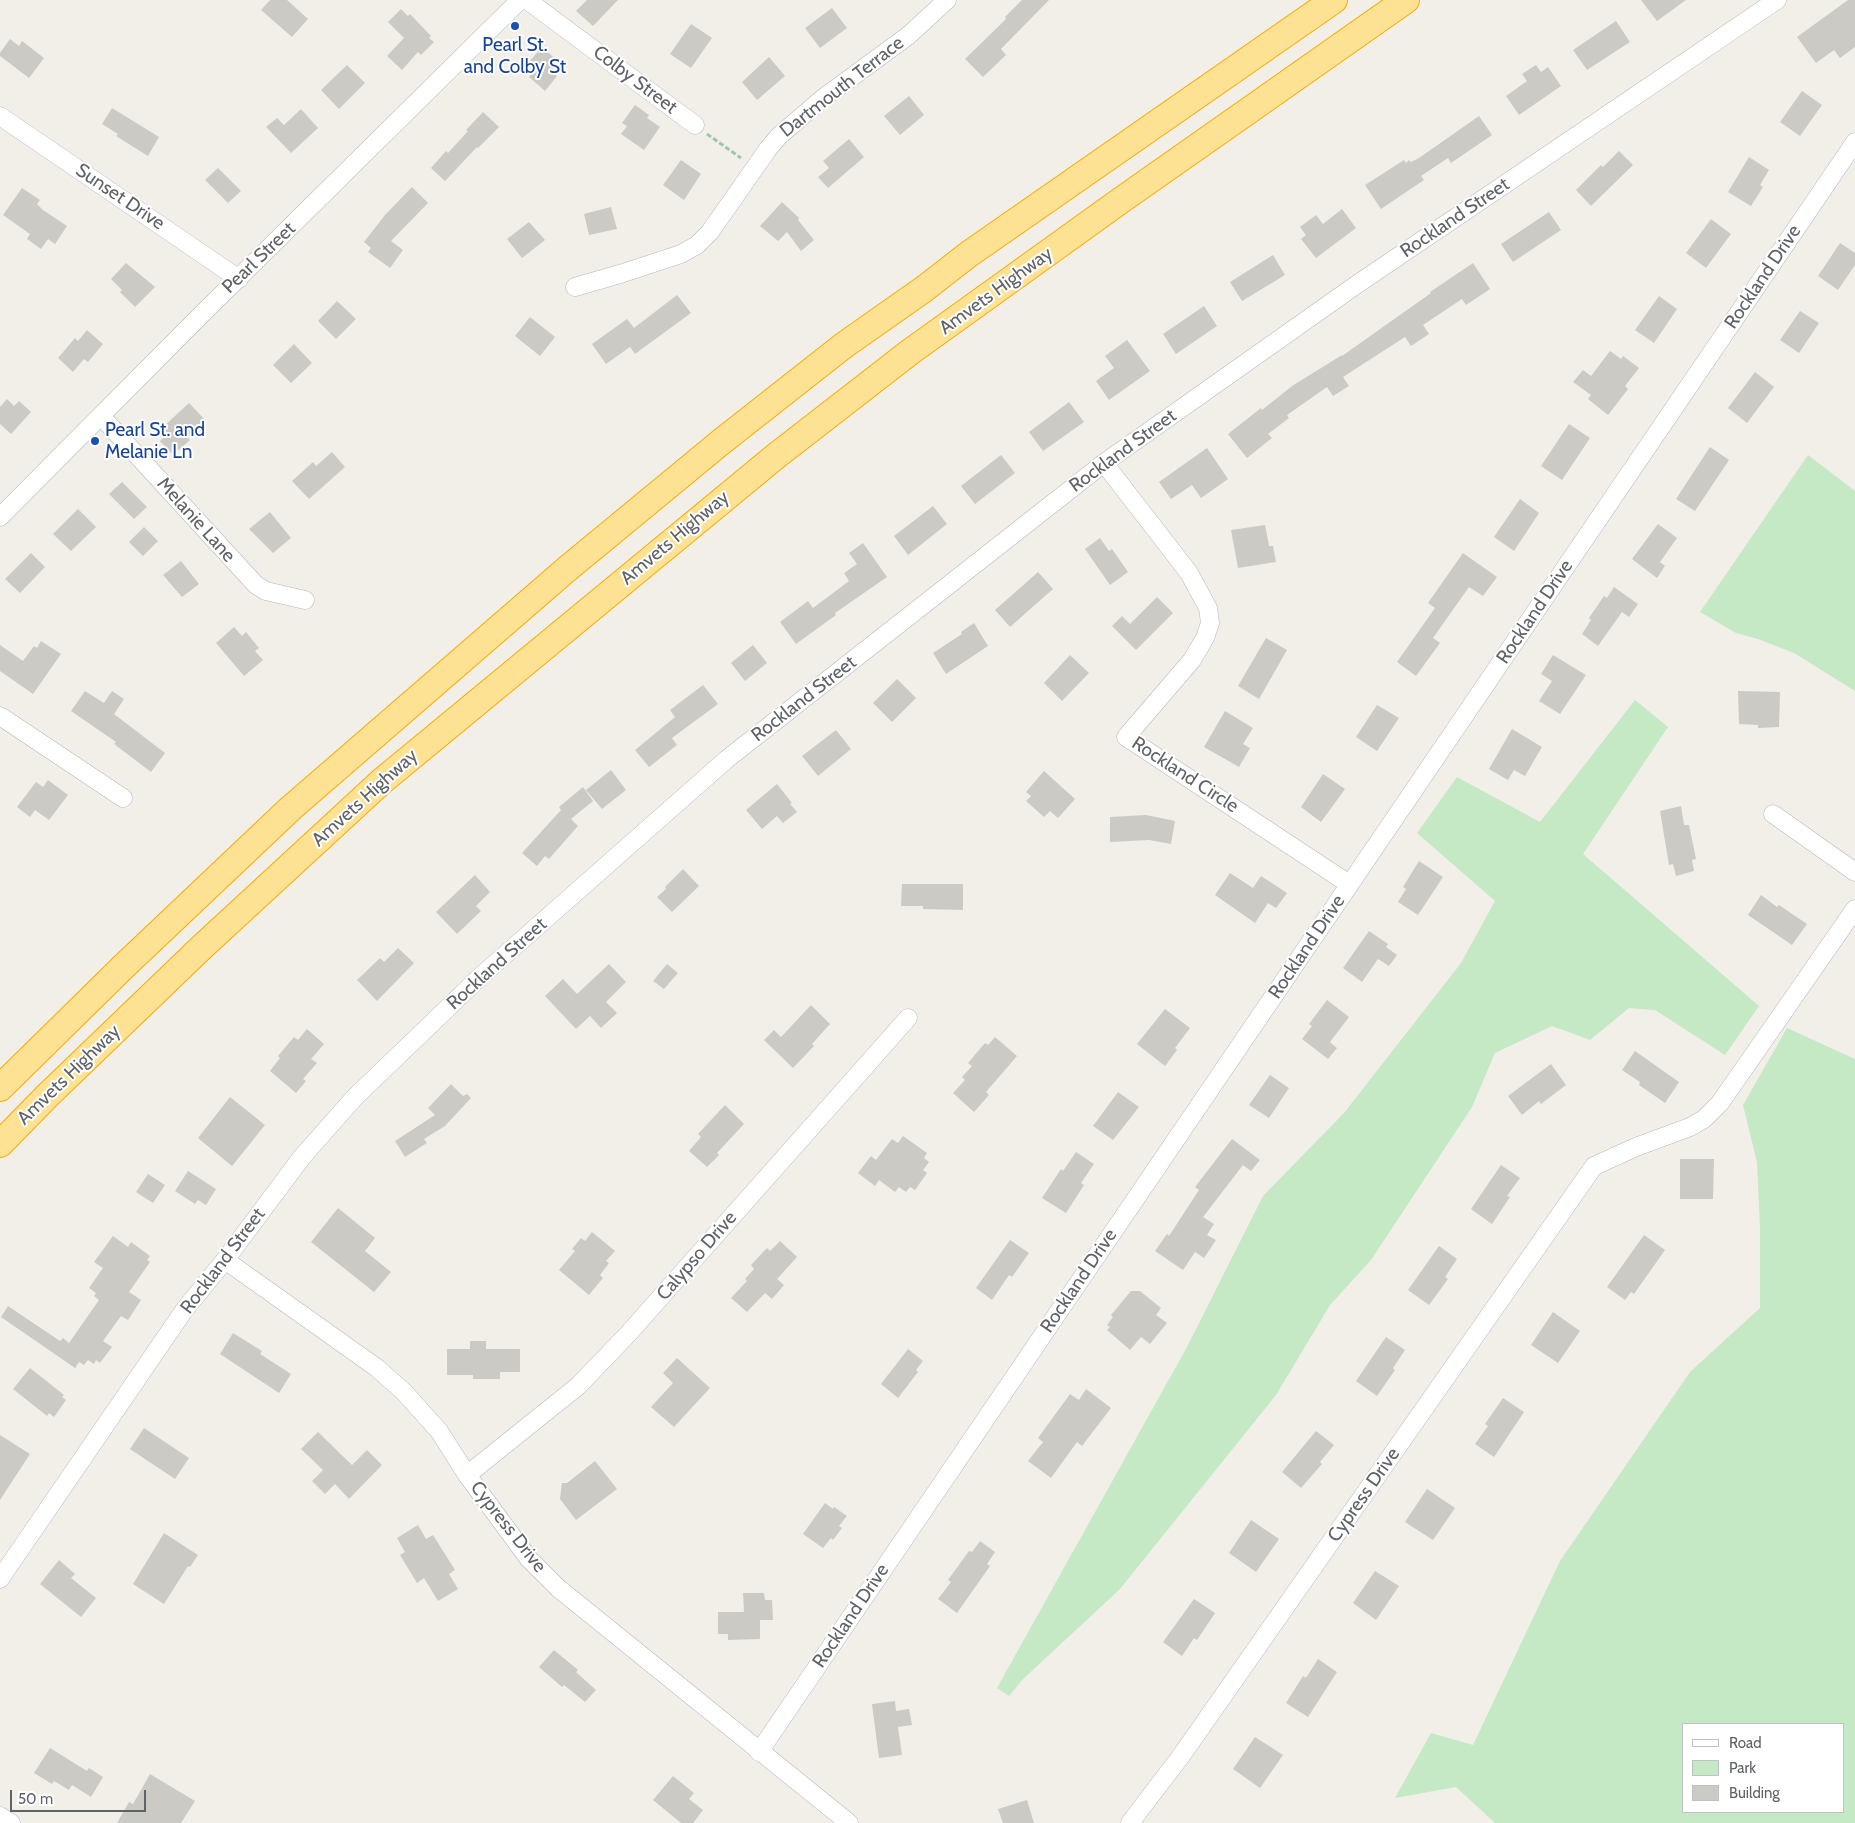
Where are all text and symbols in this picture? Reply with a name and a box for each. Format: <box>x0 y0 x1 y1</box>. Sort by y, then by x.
marker: Pearl St. and Colby St <box>509 20 521 32</box>
street label: Dartmouth Terrace <box>776 32 908 142</box>
place label: Pearl St. and Colby St <box>464 34 566 78</box>
street label: Colby Street <box>588 41 682 119</box>
street label: Sunset Drive <box>71 159 169 235</box>
street label: Rockland Street <box>1396 173 1514 263</box>
street label: Pearl Street <box>218 217 300 299</box>
street label: Rockland Drive <box>1720 221 1806 333</box>
street label: Amvets Highway <box>935 242 1057 340</box>
street label: Rockland Street <box>1065 405 1181 497</box>
place label: Pearl St. and Melanie Ln <box>105 419 205 463</box>
marker: Pearl St. and Melanie Ln <box>89 435 101 447</box>
street label: Melanie Lane <box>152 473 240 567</box>
street label: Amvets Highway <box>616 486 734 590</box>
street label: Rockland Drive <box>1492 556 1578 668</box>
street label: Rockland Street <box>747 651 861 747</box>
street label: Rockland Circle <box>1127 732 1243 818</box>
street label: Amvets Highway <box>307 745 423 851</box>
street label: Rockland Drive <box>1264 891 1350 1003</box>
street label: Rockland Street <box>442 913 552 1015</box>
street label: Amvets Highway <box>13 1020 125 1130</box>
street label: Rockland Street <box>176 1204 270 1318</box>
street label: Calypso Drive <box>652 1207 742 1305</box>
street label: Rockland Drive <box>1036 1225 1122 1337</box>
street label: Cypress Drive <box>1323 1443 1405 1547</box>
street label: Cypress Drive <box>465 1477 551 1577</box>
street label: Rockland Drive <box>808 1560 894 1672</box>
legend <box>1682 1723 1845 1813</box>
text: Road <box>1729 1734 1762 1752</box>
text: Park <box>1729 1759 1756 1777</box>
scale bar <box>12 1780 149 1812</box>
text: Building <box>1729 1784 1780 1802</box>
text: 50 m <box>18 1790 53 1808</box>

